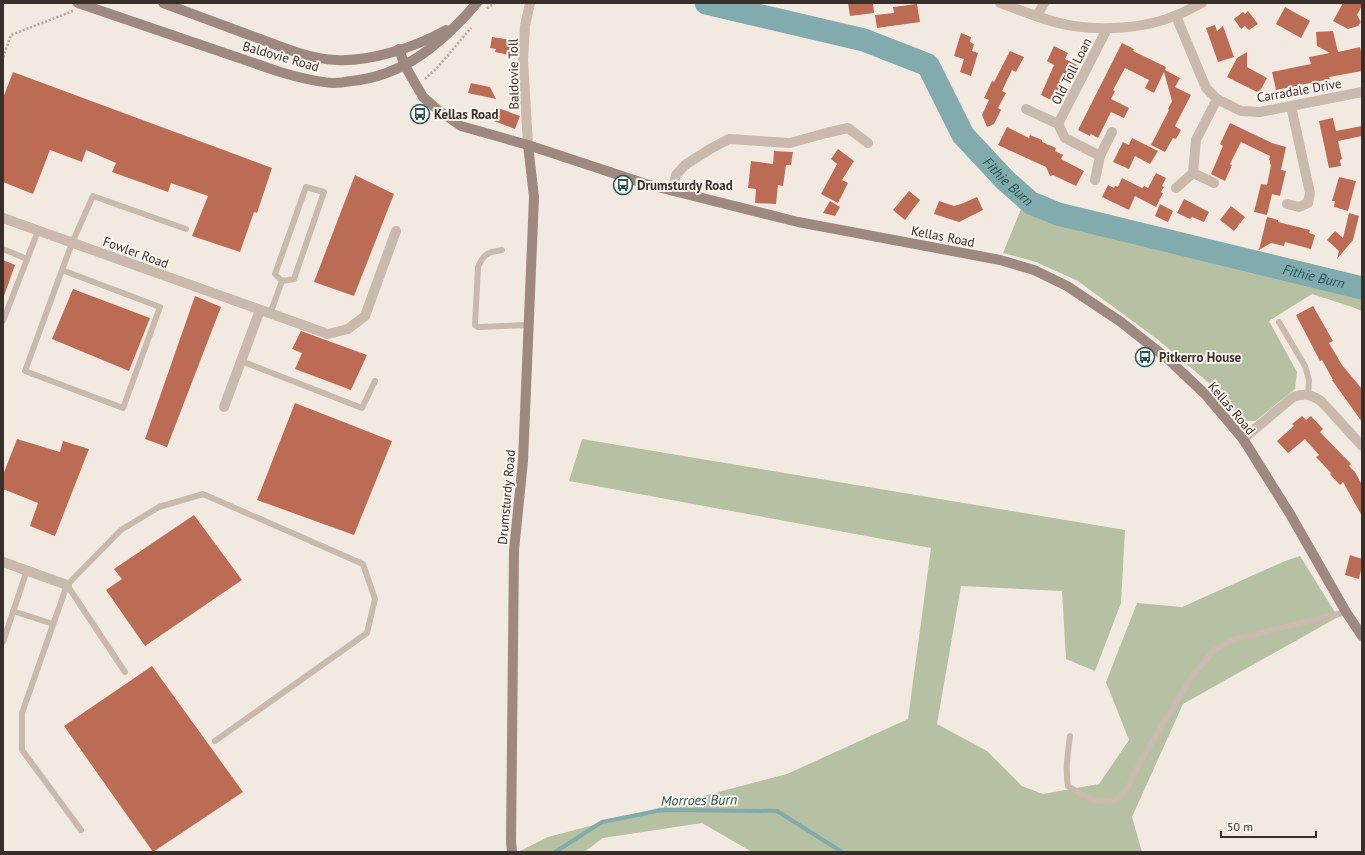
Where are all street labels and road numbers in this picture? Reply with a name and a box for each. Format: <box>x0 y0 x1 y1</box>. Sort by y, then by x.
street label: Old Toll Loan <box>1047 35 1096 108</box>
street label: Baldovie Road <box>241 37 321 76</box>
street label: Baldovie Toll <box>504 38 523 110</box>
street label: Carradale Drive <box>1256 75 1343 106</box>
street label: Kellas Road <box>910 222 976 251</box>
street label: Fowler Road <box>101 233 171 272</box>
street label: Kellas Road <box>1204 378 1259 438</box>
street label: Drumsturdy Road <box>494 449 519 545</box>

